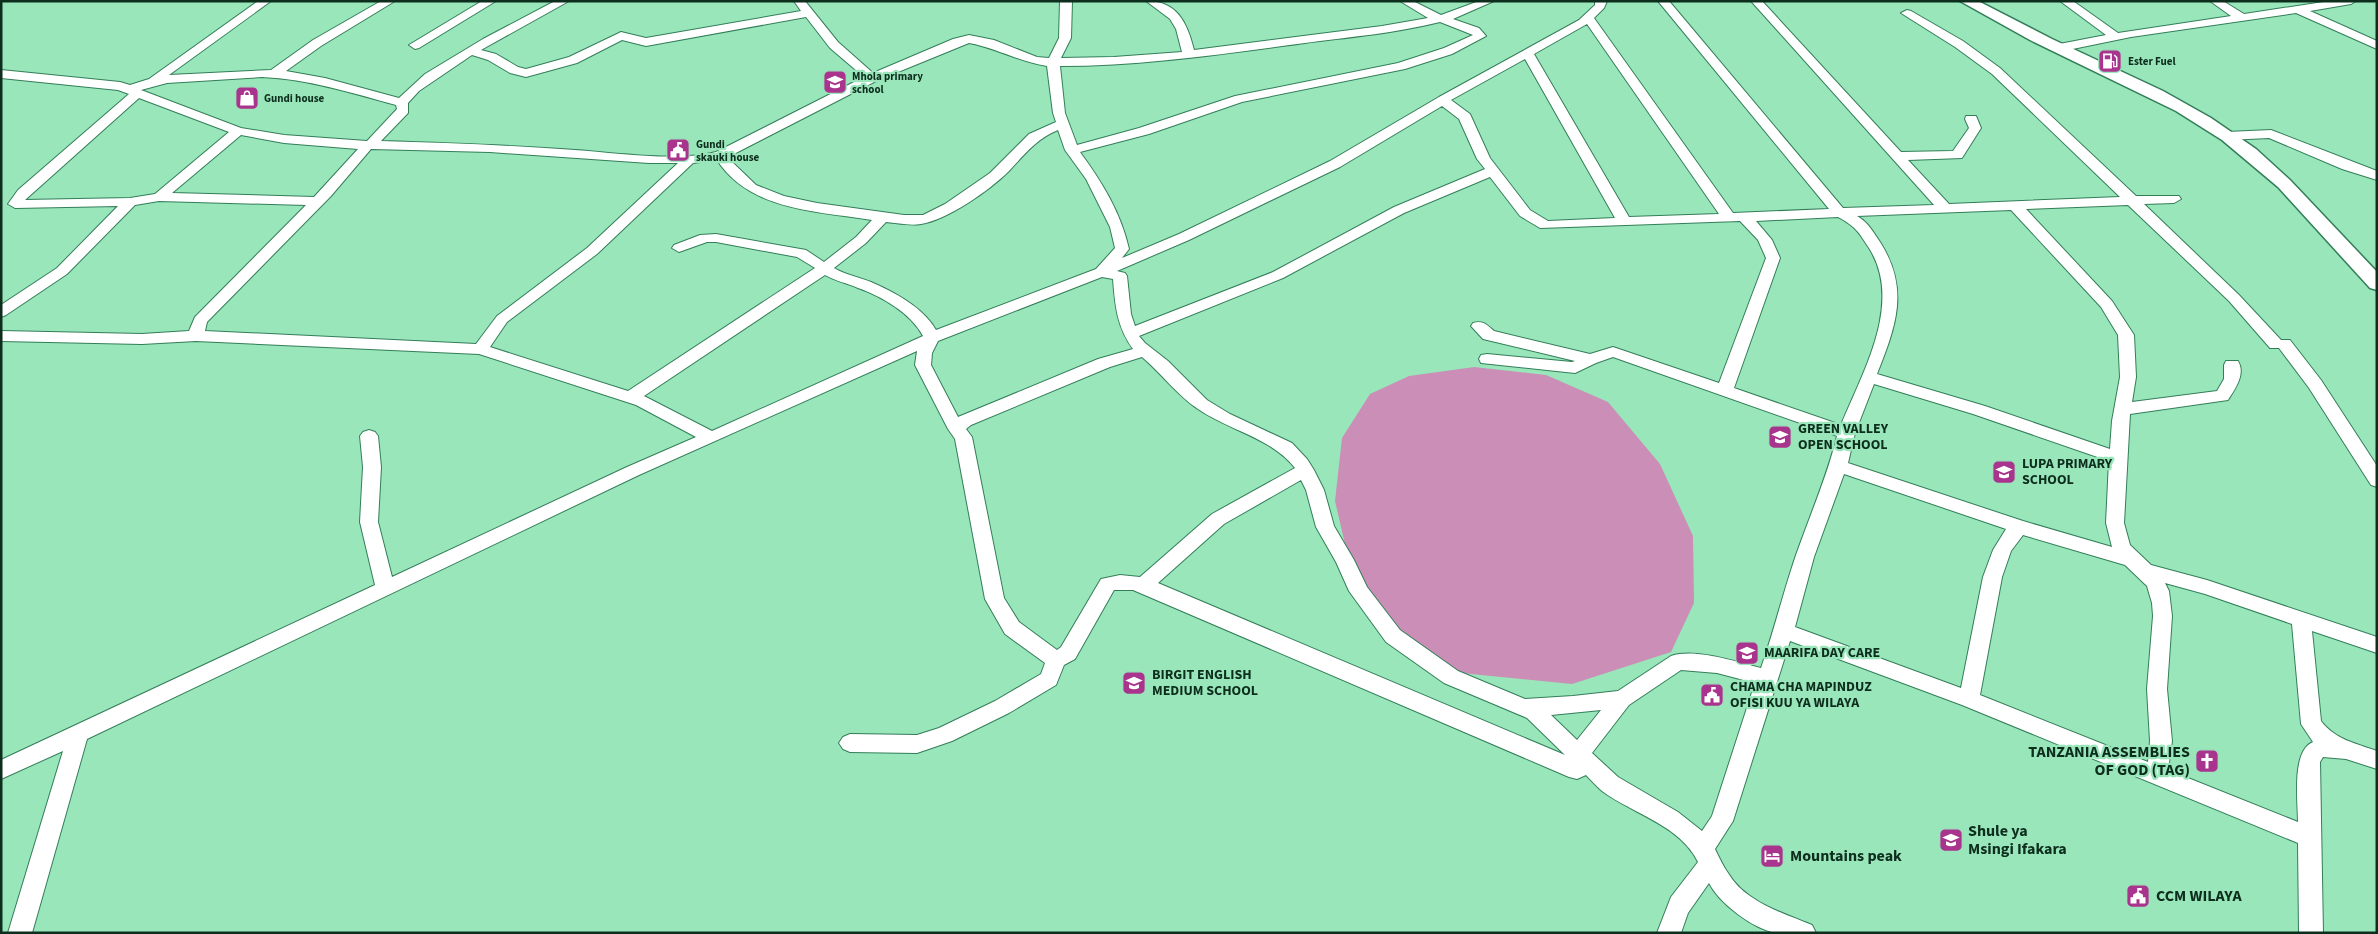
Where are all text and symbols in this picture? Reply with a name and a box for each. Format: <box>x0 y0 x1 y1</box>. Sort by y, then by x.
fuel station icon: Ester Fuel <box>2097 48 2123 74</box>
place label: Ester Fuel <box>2128 54 2176 69</box>
school or university icon: Mhola primary school <box>822 69 848 95</box>
place label: Mhola primary school <box>852 69 923 97</box>
shop icon: Gundi house <box>234 85 260 111</box>
place label: Gundi house <box>264 91 325 106</box>
public building icon: Gundi skauki house <box>665 137 691 163</box>
place label: Gundi skauki house <box>696 137 760 165</box>
place label: GREEN VALLEY OPEN SCHOOL <box>1798 419 1889 455</box>
school or university icon: GREEN VALLEY OPEN SCHOOL <box>1767 424 1793 450</box>
place label: LUPA PRIMARY SCHOOL <box>2022 454 2113 490</box>
school or university icon: LUPA PRIMARY SCHOOL <box>1991 459 2017 485</box>
school or university icon: MAARIFA DAY CARE <box>1734 640 1760 666</box>
place label: MAARIFA DAY CARE <box>1764 643 1880 663</box>
place label: BIRGIT ENGLISH MEDIUM SCHOOL <box>1152 665 1258 701</box>
school or university icon: BIRGIT ENGLISH MEDIUM SCHOOL <box>1121 670 1147 696</box>
place label: CHAMA CHA MAPINDUZ OFISI KUU YA WILAYA <box>1730 677 1872 713</box>
public building icon: CHAMA CHA MAPINDUZ OFISI KUU YA WILAYA <box>1699 682 1725 708</box>
place label: TANZANIA ASSEMBLIES OF GOD (TAG) <box>2028 741 2190 781</box>
church icon: TANZANIA ASSEMBLIES OF GOD (TAG) <box>2194 748 2220 774</box>
place label: Shule ya Msingi Ifakara <box>1968 820 2067 860</box>
school or university icon: Shule ya Msingi Ifakara <box>1938 827 1964 853</box>
hotel icon: Mountains peak <box>1759 843 1785 869</box>
place label: Mountains peak <box>1790 845 1902 867</box>
public building icon: CCM WILAYA <box>2125 883 2151 909</box>
place label: CCM WILAYA <box>2156 885 2242 907</box>

